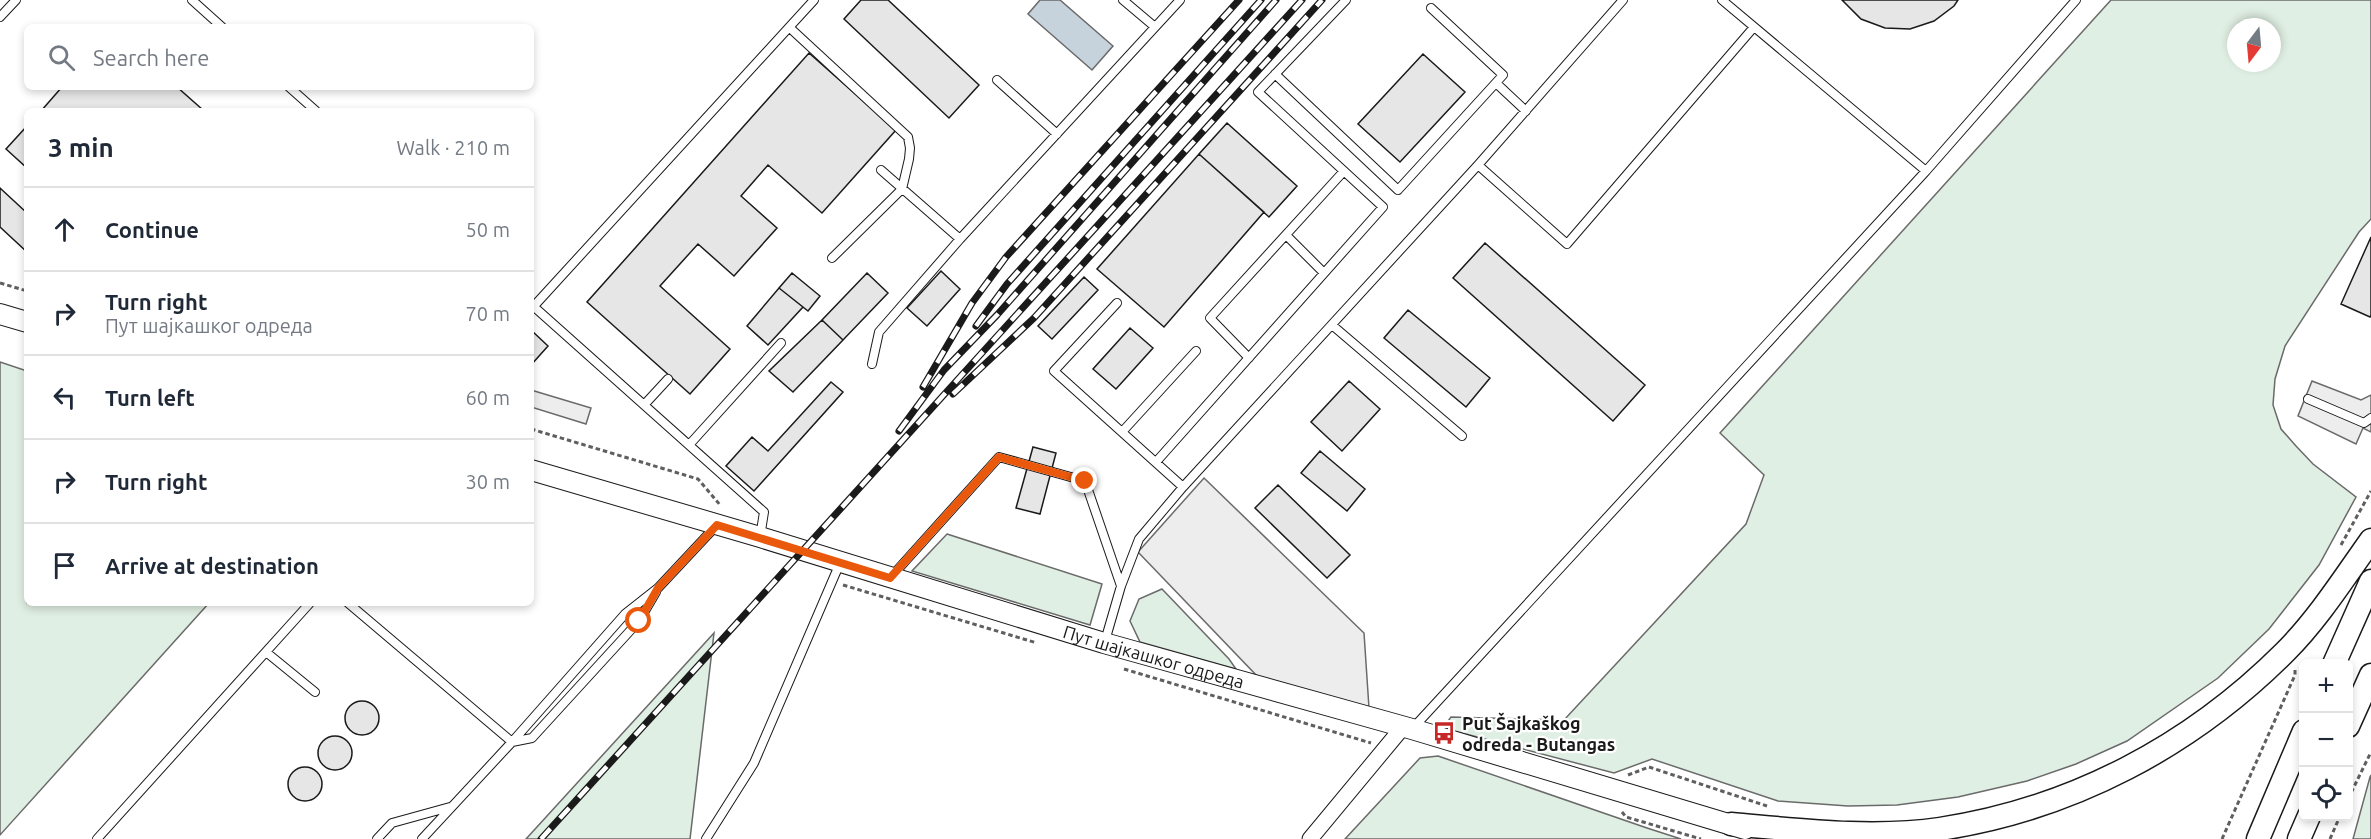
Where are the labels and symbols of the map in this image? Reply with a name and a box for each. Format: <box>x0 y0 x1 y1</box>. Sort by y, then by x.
north arrow <box>2227 18 2281 72</box>
route end <box>1071 467 1097 493</box>
route start <box>625 607 651 633</box>
street label: Пут шајкашког одреда <box>1061 621 1246 692</box>
place label: Put Šajkaškog odreda - Butangas <box>1462 712 1615 754</box>
bus stop icon: Put Šajkaškog odreda - Butangas <box>1431 720 1457 746</box>

